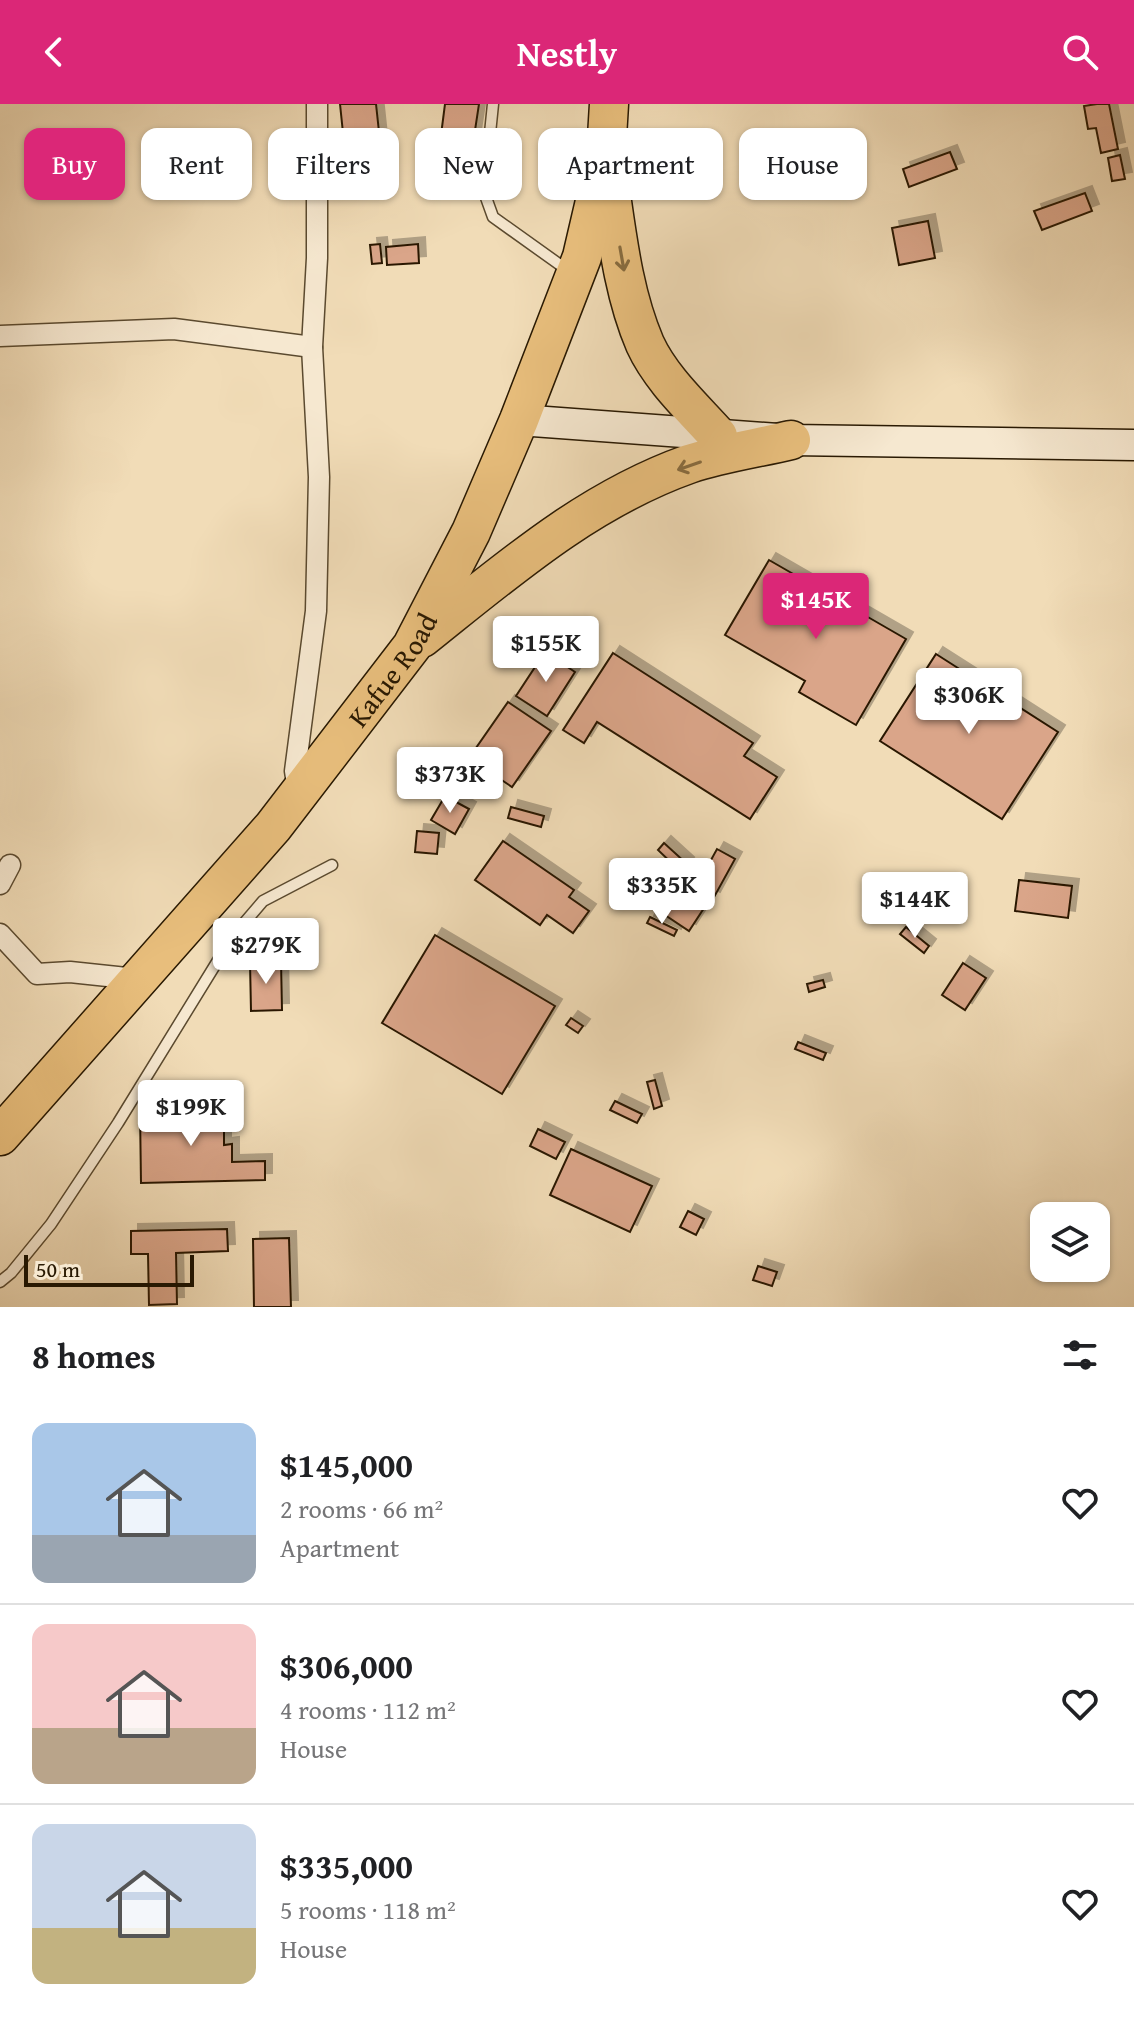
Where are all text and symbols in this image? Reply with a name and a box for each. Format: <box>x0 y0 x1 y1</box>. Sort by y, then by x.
text: Nestly <box>517 26 617 79</box>
icon: back <box>32 30 76 74</box>
icon: search <box>1058 30 1102 74</box>
chip: Buy <box>24 128 125 200</box>
chip: Rent <box>141 128 252 200</box>
chip: Filters <box>268 128 399 200</box>
chip: New <box>415 128 522 200</box>
chip: Apartment <box>538 128 723 200</box>
chip: House <box>739 128 867 200</box>
one-way arrow <box>615 246 630 271</box>
one-way arrow <box>676 459 701 474</box>
pin: $145K <box>760 573 872 641</box>
text: $145K <box>781 579 851 618</box>
street label: Kafue Road <box>337 605 446 735</box>
pin: $155K <box>490 616 602 684</box>
text: $155K <box>511 622 581 661</box>
pin: $306K <box>913 668 1025 736</box>
text: $306K <box>934 674 1004 713</box>
pin: $373K <box>394 747 506 815</box>
text: $373K <box>415 753 485 792</box>
pin: $335K <box>606 858 718 926</box>
text: $335K <box>627 864 697 903</box>
pin: $144K <box>859 872 971 940</box>
text: $144K <box>880 878 950 917</box>
pin: $279K <box>210 918 322 986</box>
text: $279K <box>231 924 301 963</box>
pin: $199K <box>135 1080 247 1148</box>
text: $199K <box>156 1086 226 1125</box>
map controls <box>1030 1202 1110 1282</box>
button: layers <box>1030 1202 1110 1282</box>
scale bar <box>24 1251 194 1287</box>
text: 50 m <box>36 1253 80 1285</box>
text: 8 homes <box>32 1331 156 1380</box>
icon: filters <box>1058 1333 1102 1377</box>
text: $145,000 <box>280 1440 413 1489</box>
icon: home <box>96 1455 192 1551</box>
icon: heart <box>1058 1481 1102 1525</box>
text: 2 rooms · 66 m² <box>280 1489 443 1528</box>
text: Apartment <box>280 1528 399 1567</box>
text: $306,000 <box>280 1641 413 1690</box>
icon: home <box>96 1656 192 1752</box>
icon: heart <box>1058 1682 1102 1726</box>
text: 4 rooms · 112 m² <box>280 1690 456 1729</box>
text: House <box>280 1729 347 1768</box>
text: $335,000 <box>280 1841 413 1890</box>
icon: home <box>96 1856 192 1952</box>
icon: heart <box>1058 1882 1102 1926</box>
text: 5 rooms · 118 m² <box>280 1890 456 1929</box>
text: House <box>280 1929 347 1968</box>

